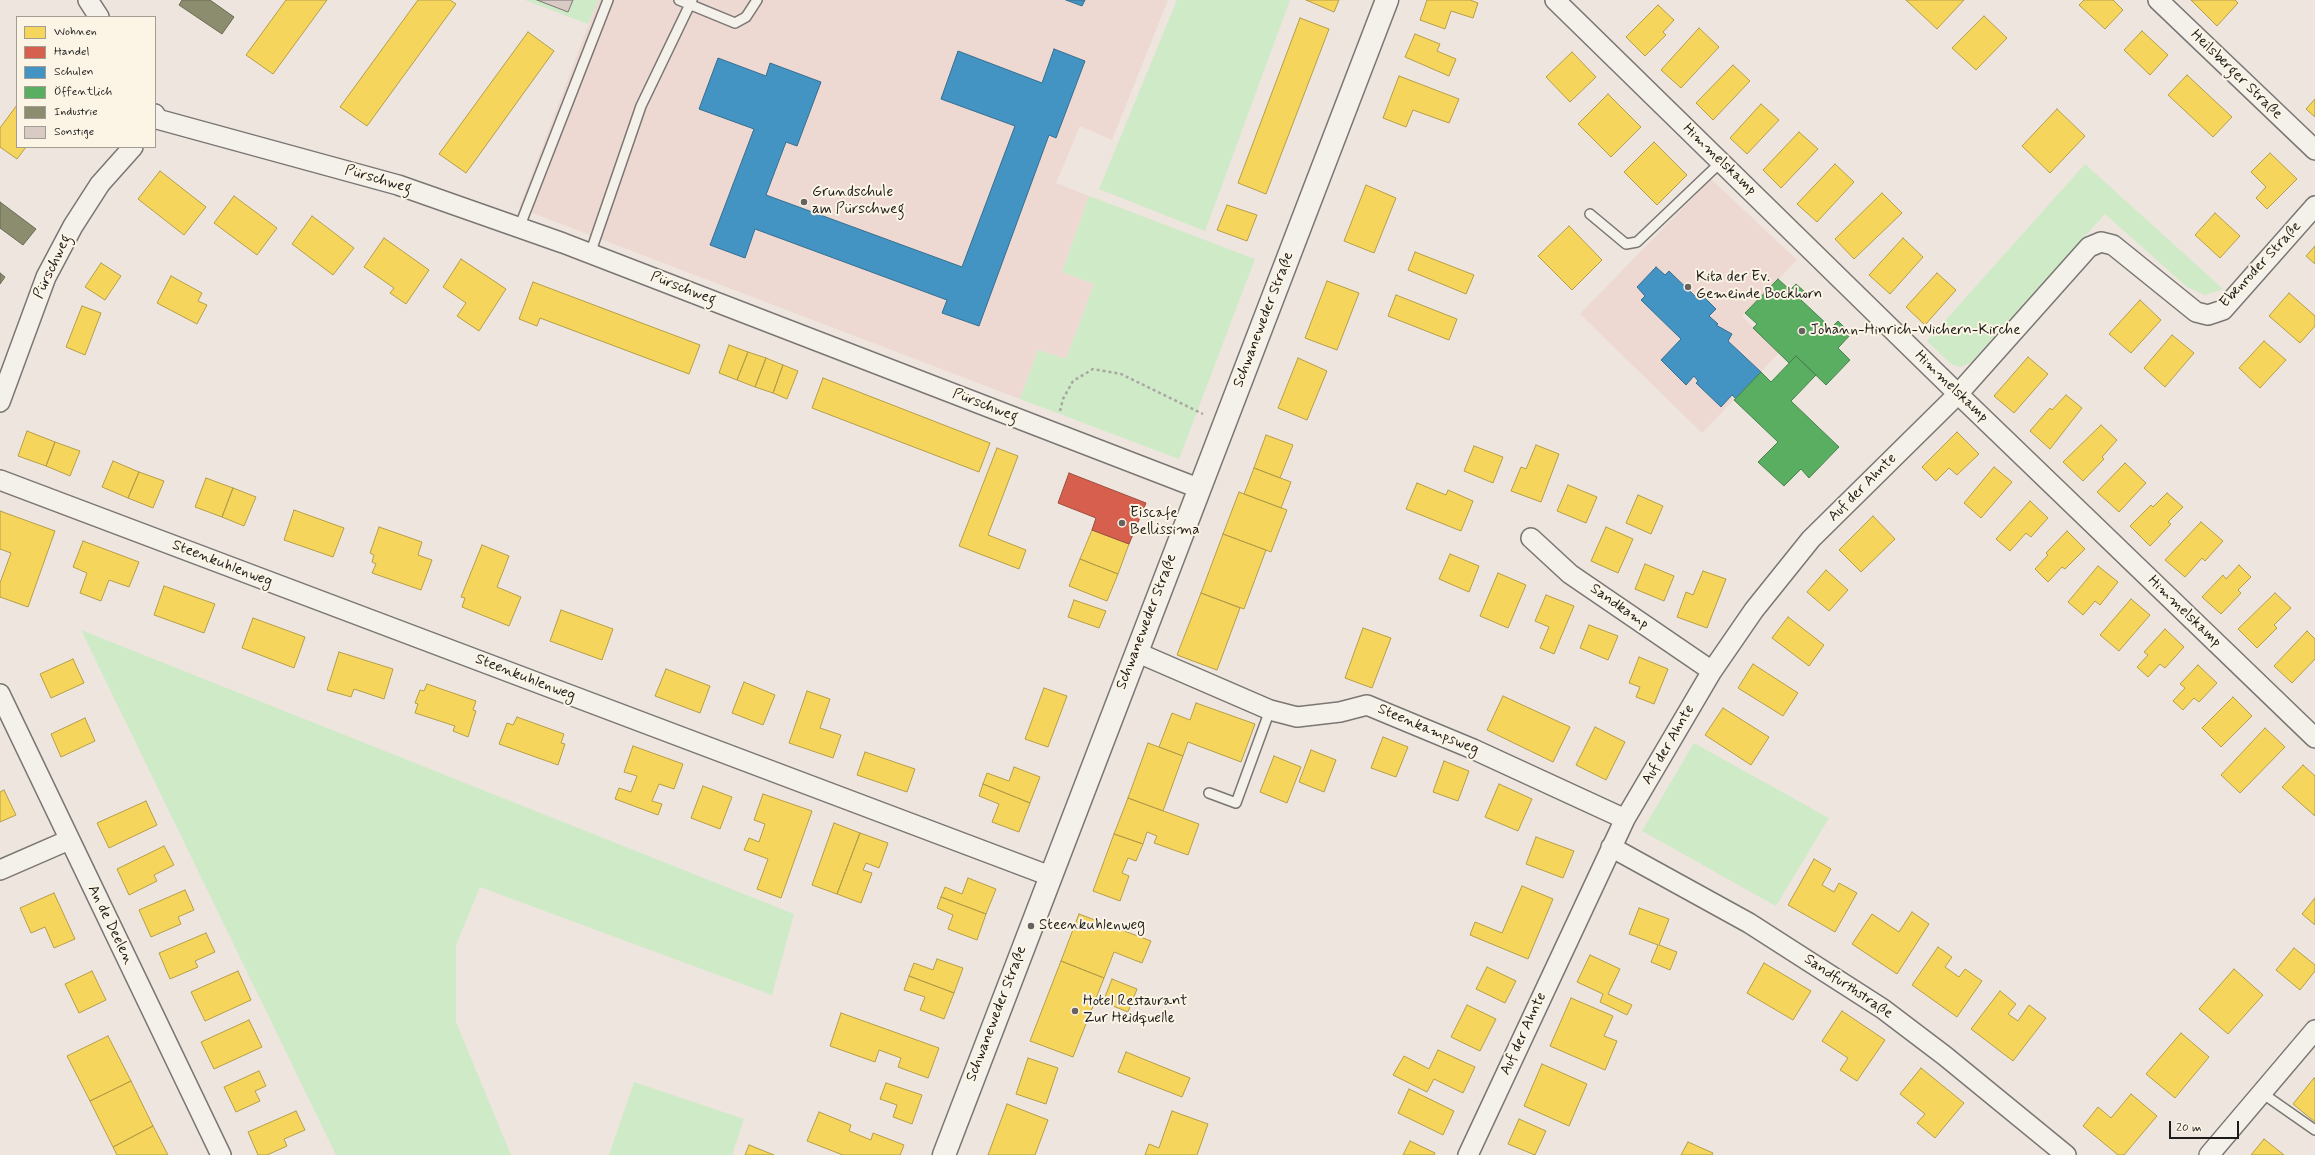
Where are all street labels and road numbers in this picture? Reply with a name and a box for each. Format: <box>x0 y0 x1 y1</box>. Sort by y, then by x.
street label: Heilsberger Straße <box>2186 26 2286 124</box>
street label: Himmelskamp <box>1678 120 1760 200</box>
street label: Pürschweg <box>342 162 414 198</box>
street label: Ebenroder Straße <box>2216 218 2306 312</box>
street label: Pürschweg <box>30 232 76 302</box>
street label: Schwaneweder Straße <box>1230 250 1298 390</box>
street label: Pürschweg <box>648 268 718 310</box>
street label: Himmelskamp <box>1910 347 1992 427</box>
street label: Pürschweg <box>950 385 1020 427</box>
street label: Auf der Ahnte <box>1825 450 1901 526</box>
street label: Steenkuhlenweg <box>169 537 275 591</box>
street label: Schwaneweder Straße <box>1113 552 1181 692</box>
street label: Himmelskamp <box>2143 572 2225 652</box>
street label: Sandkamp <box>1586 580 1652 634</box>
street label: Steenkuhlenweg <box>472 651 578 705</box>
street label: Steenkampsweg <box>1375 701 1481 759</box>
street label: Auf der Ahnte <box>1639 702 1699 788</box>
street label: An de Deelen <box>83 882 137 968</box>
street label: Schwaneweder Straße <box>963 944 1031 1084</box>
street label: Sandfurthstraße <box>1800 951 1896 1023</box>
street label: Auf der Ahnte <box>1497 990 1551 1078</box>

